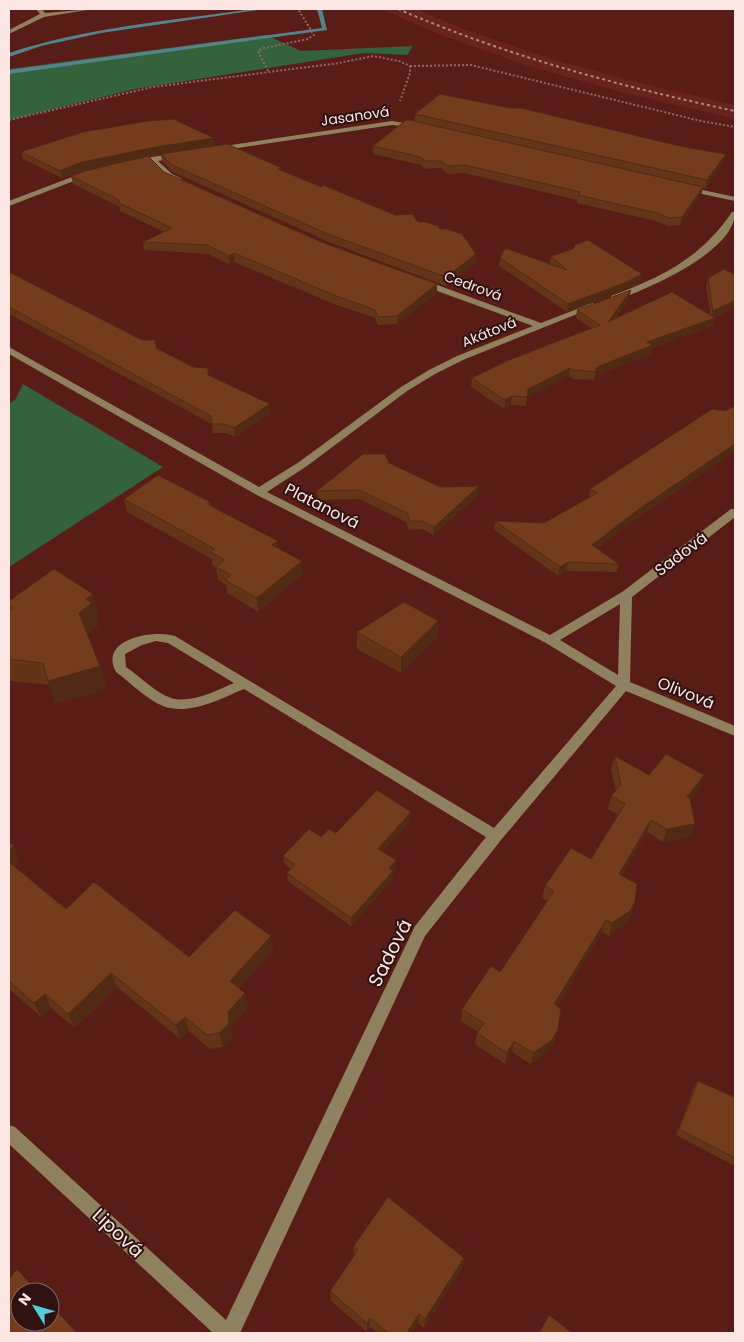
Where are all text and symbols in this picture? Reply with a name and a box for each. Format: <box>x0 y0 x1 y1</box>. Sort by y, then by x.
street label: Jasanová <box>319 101 391 131</box>
street label: Cedrová <box>441 266 505 306</box>
street label: Akátová <box>459 312 519 352</box>
street label: Platanová <box>281 477 363 535</box>
street label: Sadová <box>650 526 712 582</box>
street label: Olivová <box>654 671 718 715</box>
street label: Sadová <box>362 915 418 991</box>
street label: Lipová <box>86 1202 150 1264</box>
north arrow <box>10 1282 60 1332</box>
text: N <box>13 1289 36 1309</box>

